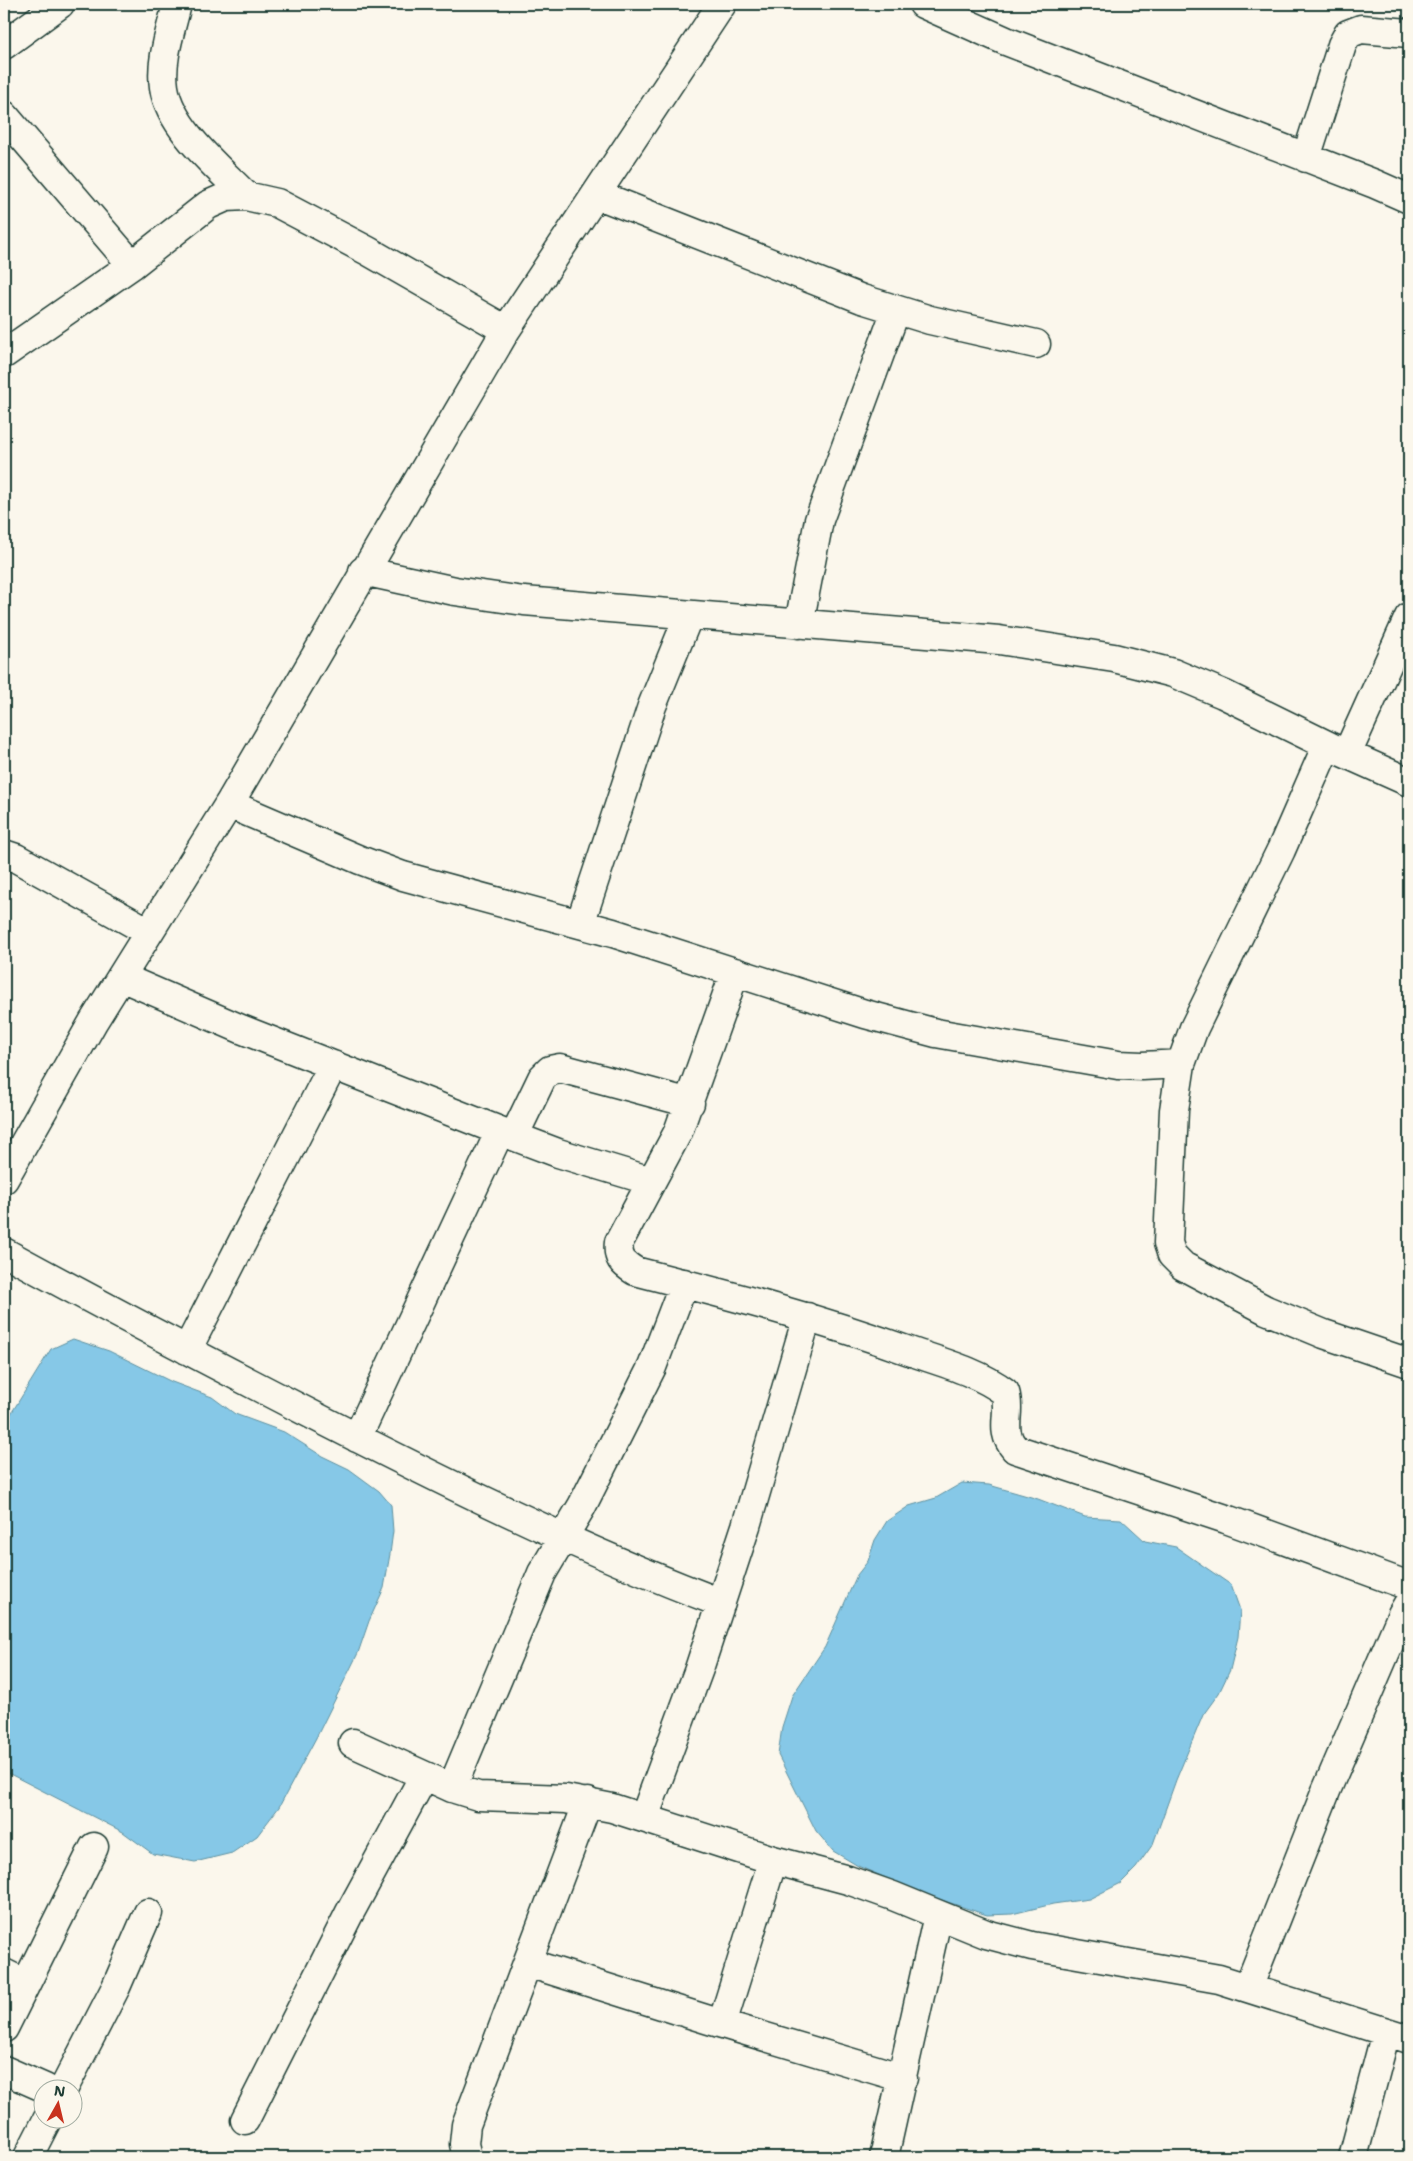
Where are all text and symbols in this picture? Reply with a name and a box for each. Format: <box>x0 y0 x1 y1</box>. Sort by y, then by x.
north arrow <box>32 2078 82 2128</box>
text: N <box>53 2081 67 2101</box>

